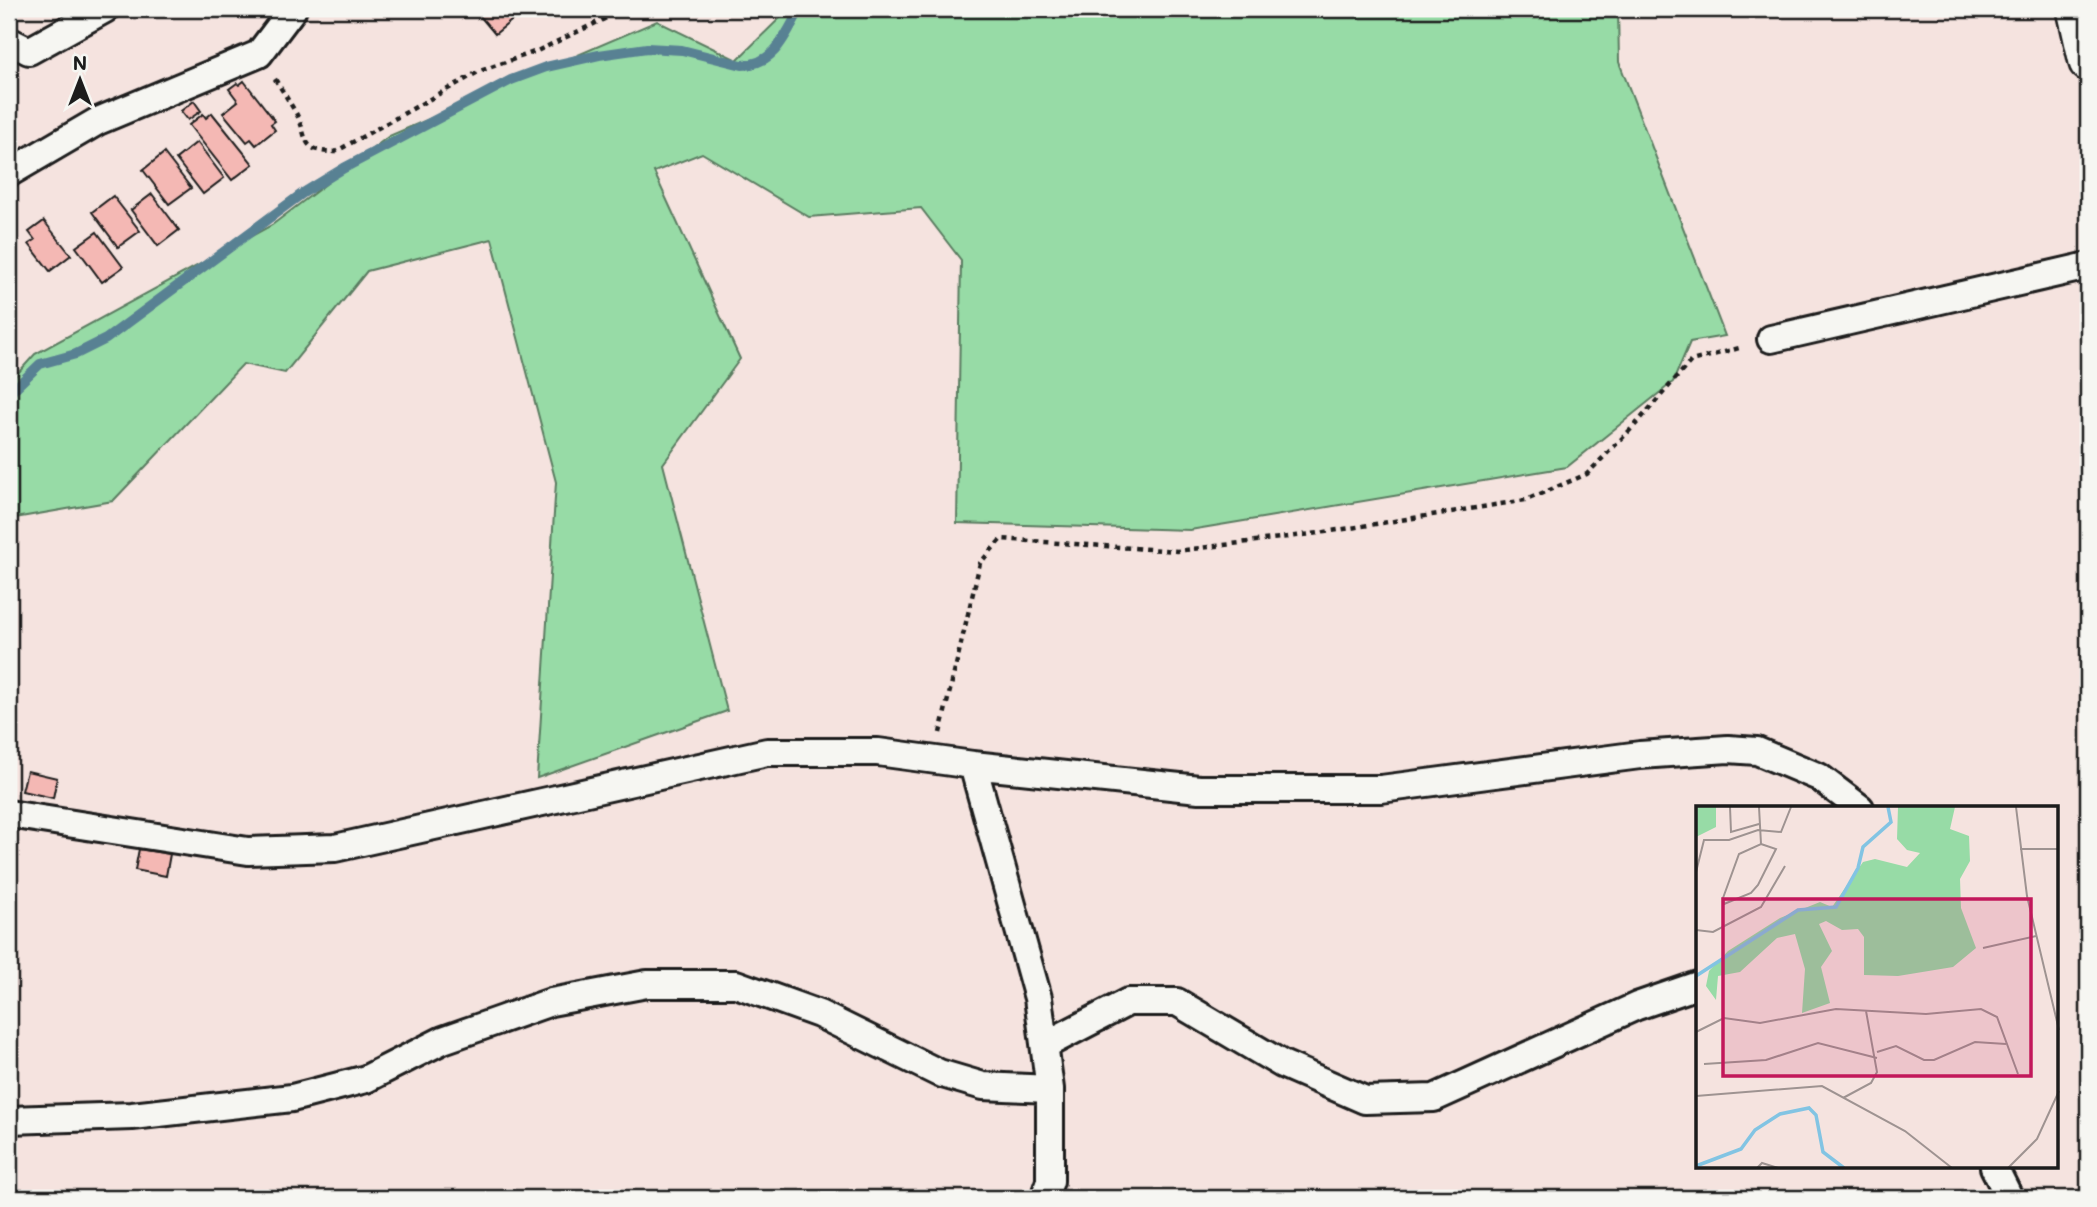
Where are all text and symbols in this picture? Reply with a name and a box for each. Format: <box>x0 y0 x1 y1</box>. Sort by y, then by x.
north arrow <box>46 46 116 116</box>
text: N <box>73 50 87 75</box>
inset map <box>1696 806 2058 1168</box>

